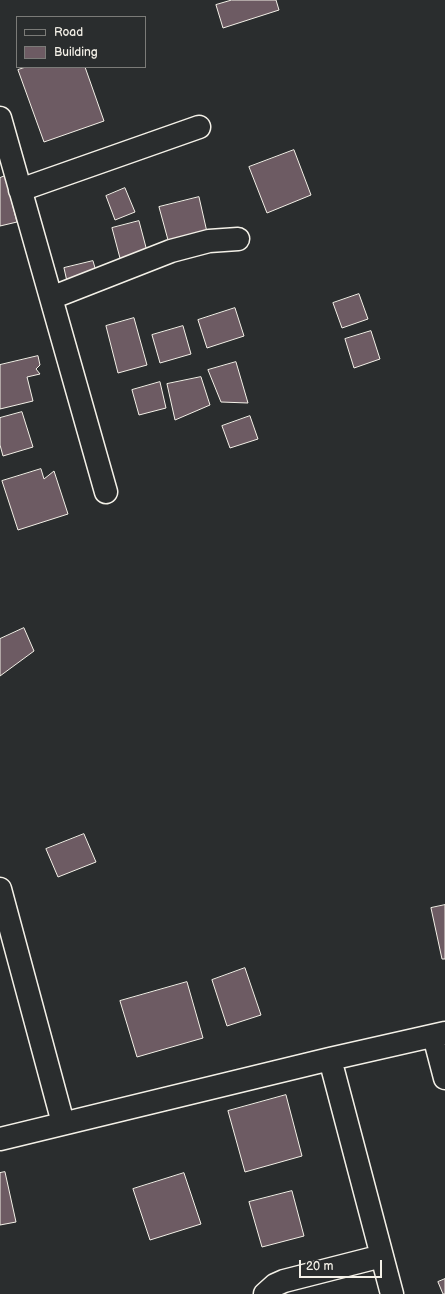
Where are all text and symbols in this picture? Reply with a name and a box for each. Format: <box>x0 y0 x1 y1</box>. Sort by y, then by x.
legend <box>16 16 146 68</box>
text: Road <box>54 25 83 40</box>
text: Building <box>54 45 98 60</box>
scale bar <box>301 1252 384 1278</box>
text: 20 m <box>306 1259 333 1274</box>

